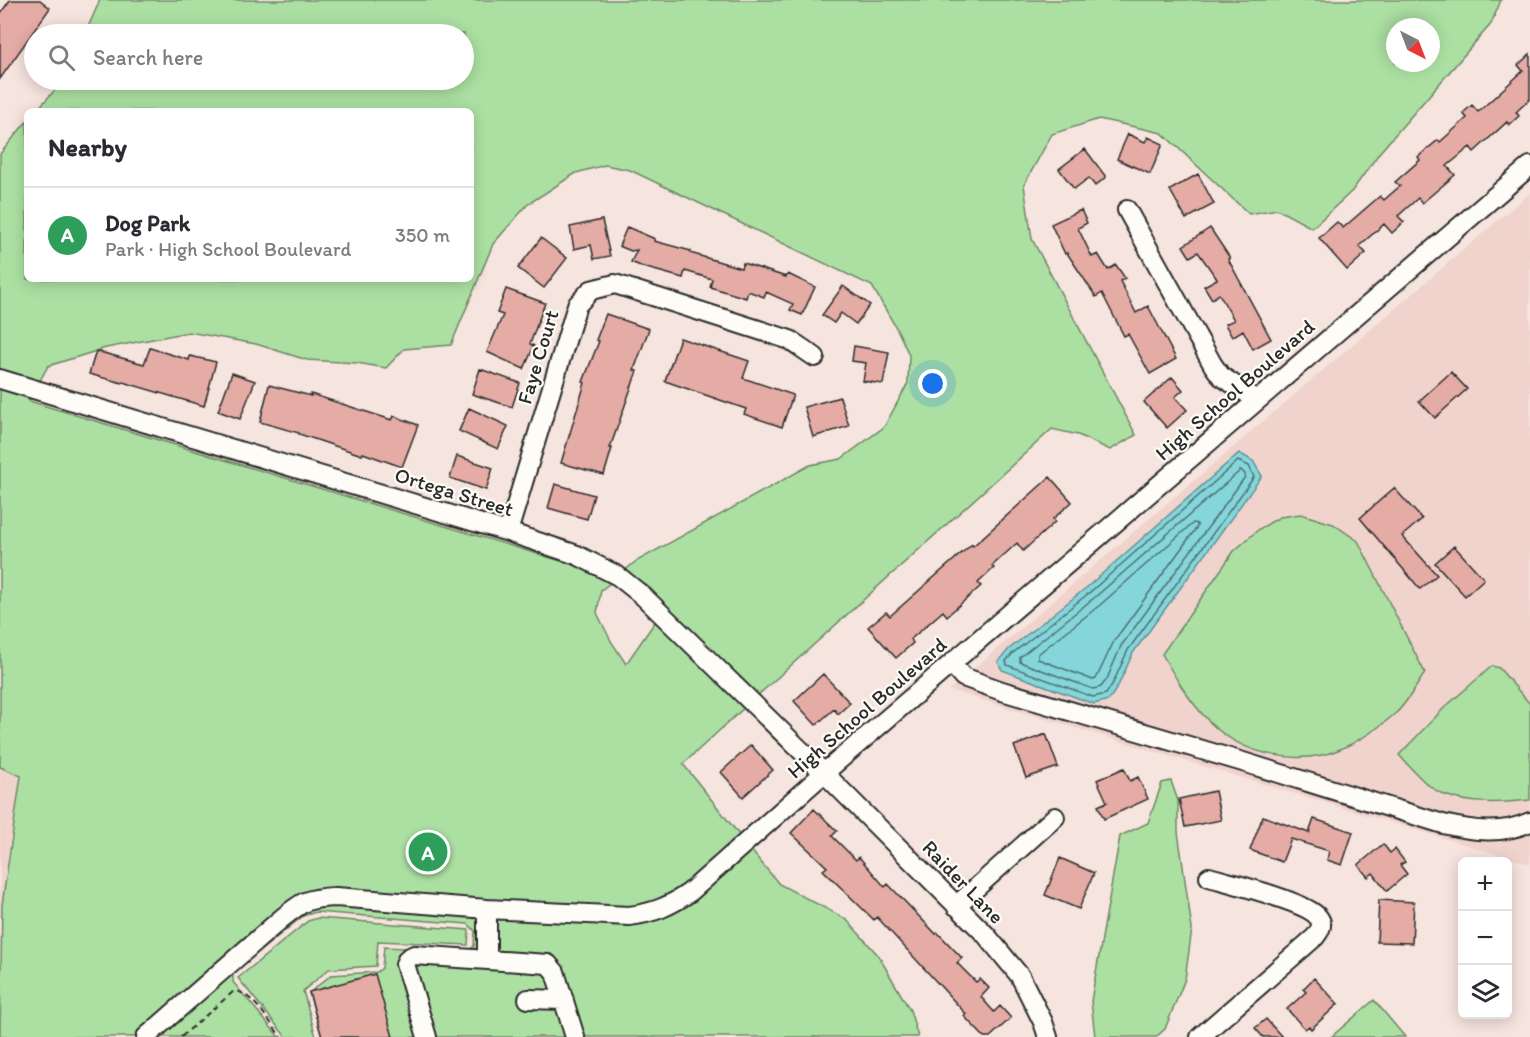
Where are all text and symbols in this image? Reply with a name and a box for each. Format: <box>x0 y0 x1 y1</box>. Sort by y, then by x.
north arrow <box>1386 18 1440 72</box>
search box <box>24 24 474 90</box>
icon: search <box>45 41 78 74</box>
text: Search here <box>93 44 203 71</box>
text: Nearby <box>48 131 127 163</box>
text: Dog Park <box>105 210 190 237</box>
text: A <box>61 223 74 247</box>
text: 350 m <box>395 223 450 247</box>
text: Park · High School Boulevard <box>105 237 351 261</box>
street label: Faye Court <box>511 307 564 407</box>
street label: High School Boulevard <box>1150 313 1320 466</box>
your location <box>918 369 947 398</box>
street label: Ortega Street <box>392 462 517 521</box>
street label: High School Boulevard <box>782 631 952 784</box>
pin: A <box>408 830 448 874</box>
street label: Raider Lane <box>917 835 1009 929</box>
map controls <box>1458 857 1512 1019</box>
button: + <box>1458 857 1512 911</box>
button: − <box>1458 911 1512 965</box>
button: layers <box>1458 965 1512 1019</box>

